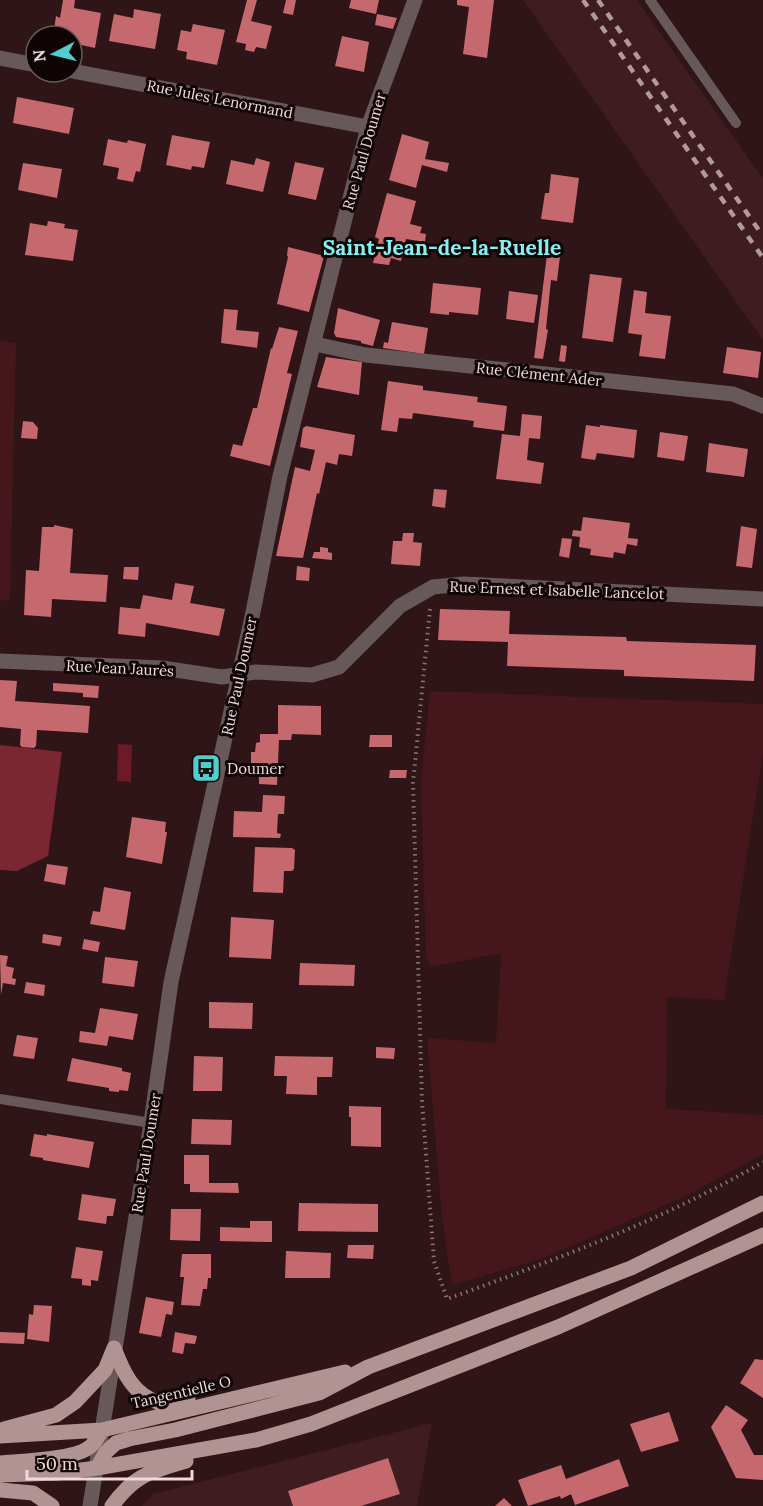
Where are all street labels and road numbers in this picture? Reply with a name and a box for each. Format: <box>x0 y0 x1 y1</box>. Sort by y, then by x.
street label: Rue Jules Lenormand <box>145 76 295 122</box>
street label: Rue Paul Doumer <box>338 90 390 212</box>
street label: Rue Clément Ader <box>475 358 603 390</box>
street label: Rue Ernest et Isabelle Lancelot <box>449 577 665 603</box>
street label: Rue Paul Doumer <box>217 614 261 737</box>
street label: Rue Jean Jaurès <box>65 656 175 680</box>
street label: Rue Paul Doumer <box>127 1091 165 1214</box>
street label: Tangentielle O <box>129 1371 233 1413</box>

